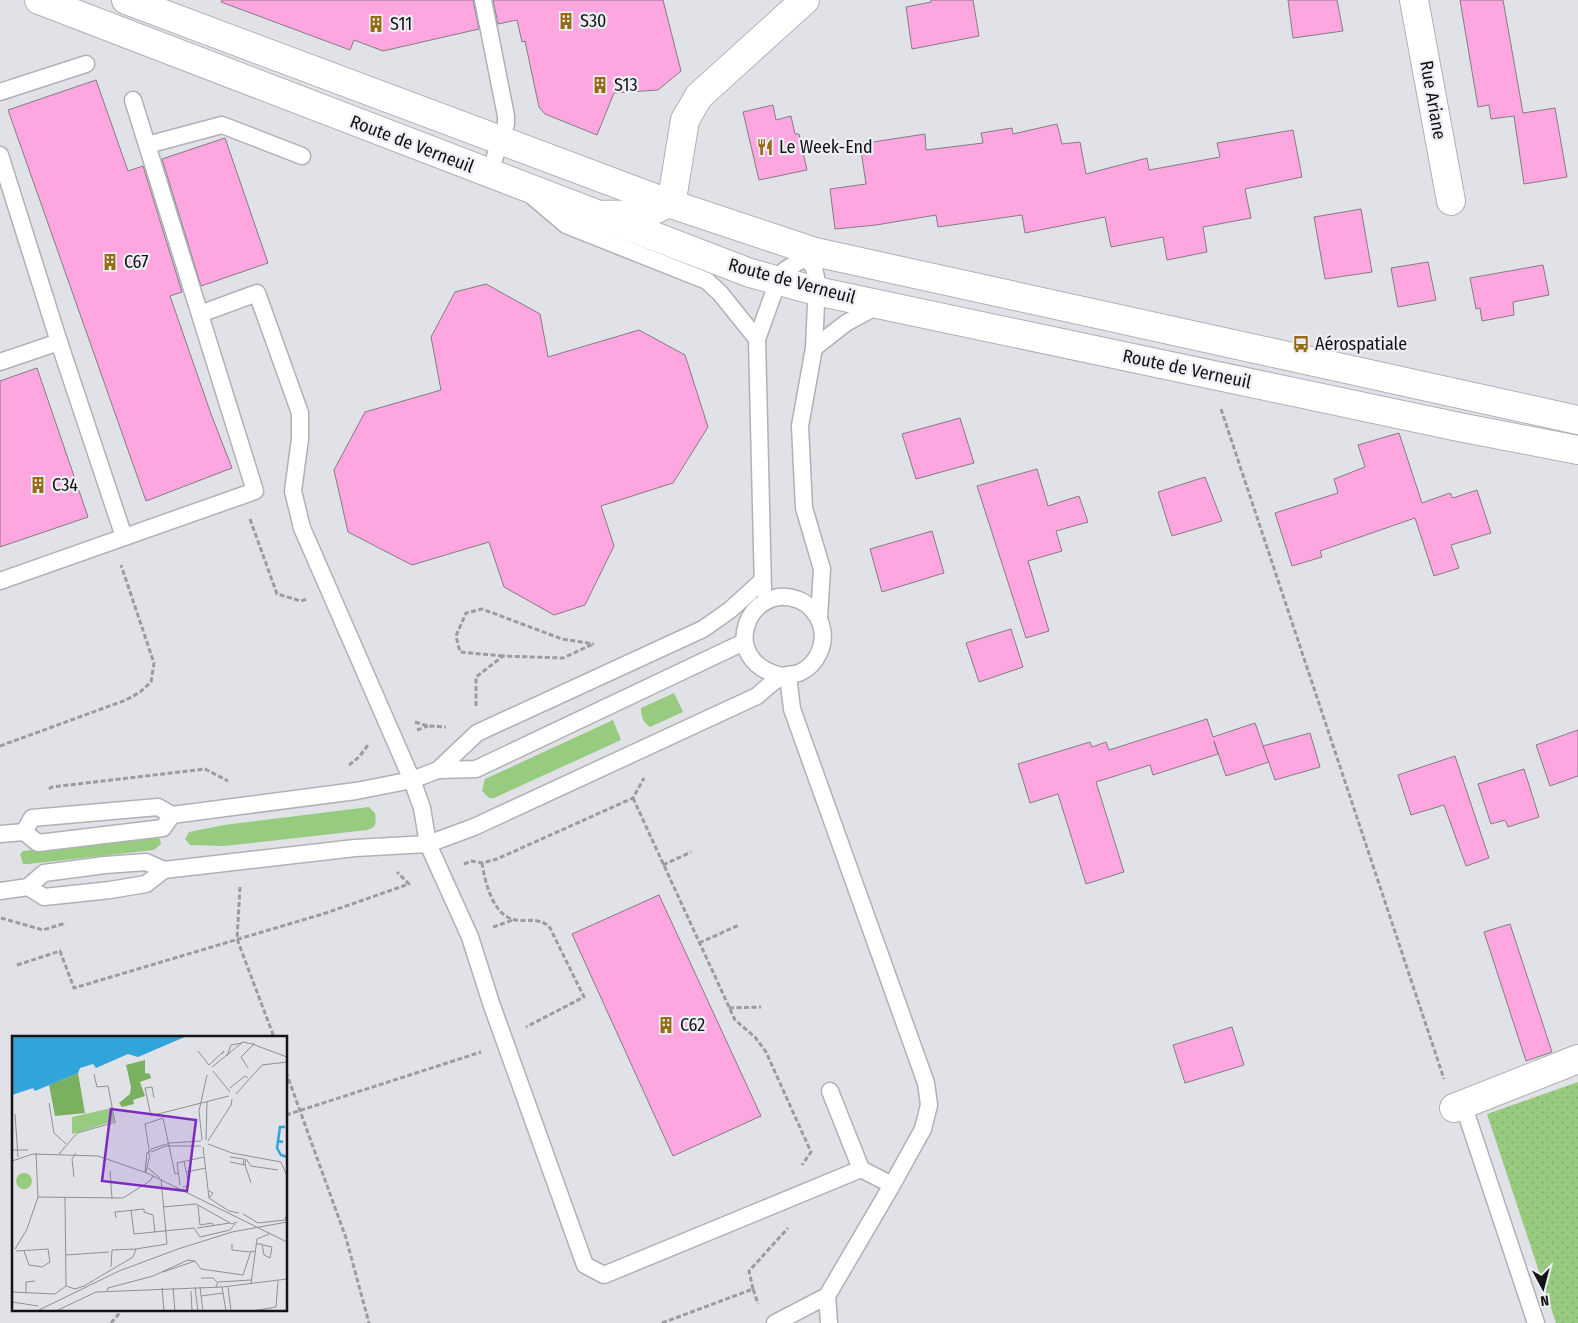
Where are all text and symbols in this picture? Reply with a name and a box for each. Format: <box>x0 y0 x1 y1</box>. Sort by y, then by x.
place label: S30 <box>580 10 606 32</box>
building icon: S30 <box>556 11 576 31</box>
place label: S11 <box>390 13 412 35</box>
building icon: S11 <box>366 14 386 34</box>
street label: Rue Ariane <box>1415 59 1451 141</box>
place label: S13 <box>614 74 638 96</box>
building icon: S13 <box>590 75 610 95</box>
street label: Route de Verneuil <box>347 110 477 178</box>
place label: Le Week-End <box>779 136 873 158</box>
restaurant icon: Le Week-End <box>755 137 775 157</box>
place label: C67 <box>124 251 148 273</box>
building icon: C67 <box>100 252 120 272</box>
street label: Route de Verneuil <box>726 253 858 309</box>
place label: Aérospatiale <box>1315 333 1407 355</box>
bus stop icon: Aérospatiale <box>1291 334 1311 354</box>
street label: Route de Verneuil <box>1121 345 1254 393</box>
place label: C34 <box>52 474 78 496</box>
building icon: C34 <box>28 475 48 495</box>
place label: C62 <box>680 1014 705 1036</box>
building icon: C62 <box>656 1015 676 1035</box>
inset map <box>12 1036 288 1310</box>
north arrow <box>1518 1263 1568 1313</box>
text: N <box>1539 1291 1550 1309</box>

